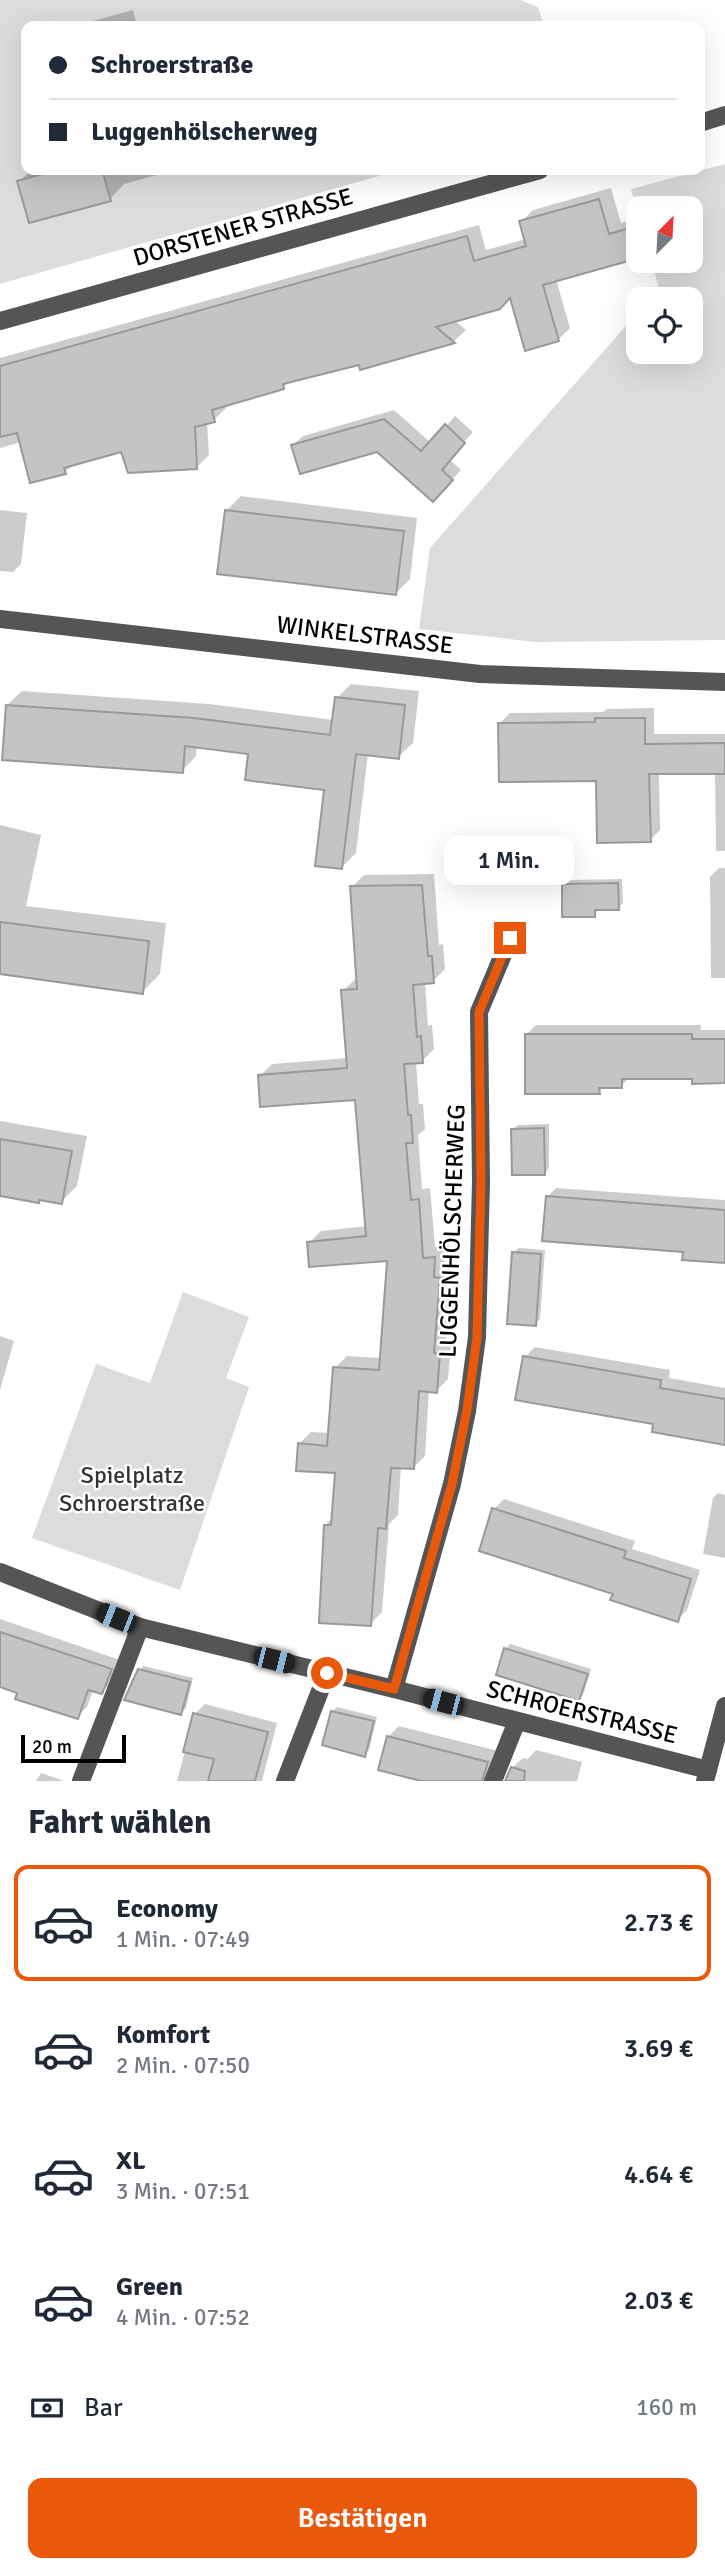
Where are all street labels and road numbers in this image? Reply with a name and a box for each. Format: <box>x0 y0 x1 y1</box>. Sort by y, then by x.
street label: DORSTENER STRASSE <box>130 181 356 273</box>
street label: WINKELSTRASSE <box>275 609 455 661</box>
street label: LUGGENHÖLSCHERWEG <box>433 1104 471 1358</box>
street label: SCHROERSTRASSE <box>483 1674 681 1750</box>

